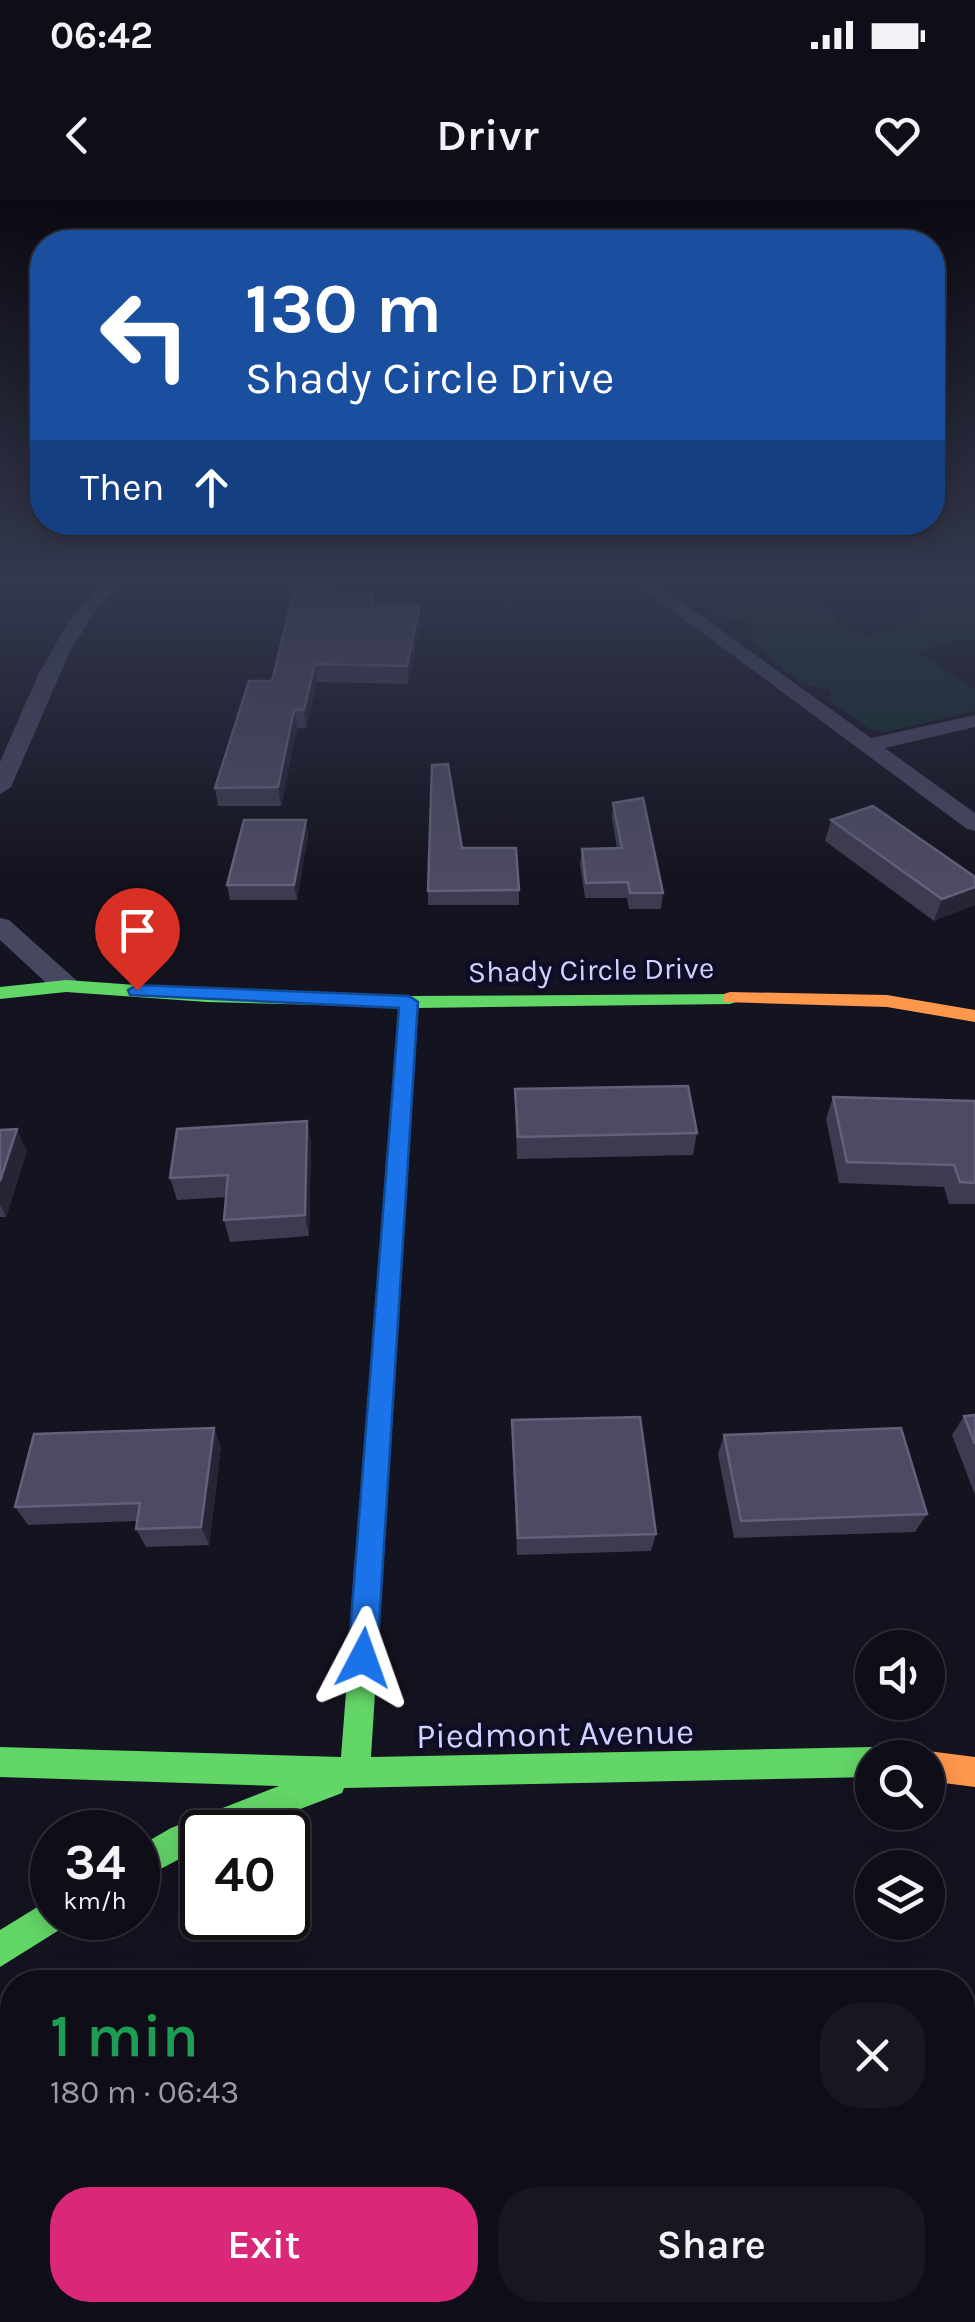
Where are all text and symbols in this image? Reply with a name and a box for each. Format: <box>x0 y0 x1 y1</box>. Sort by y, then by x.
text: 06:42 <box>50 13 153 58</box>
icon: back <box>50 108 105 163</box>
icon: heart <box>870 108 925 163</box>
text: Drivr <box>436 109 539 161</box>
text: 130 m <box>245 268 442 350</box>
icon: left <box>80 270 210 400</box>
text: Shady Circle Drive <box>245 352 614 404</box>
icon: ahead <box>184 460 239 515</box>
text: Then <box>80 465 164 510</box>
pin <box>95 888 180 991</box>
icon: arrive <box>110 903 165 958</box>
street label: Shady Circle Drive <box>468 950 714 990</box>
position arrow <box>311 1606 415 1710</box>
map controls <box>855 1630 945 1940</box>
button: sound <box>855 1630 945 1720</box>
street label: Piedmont Avenue <box>416 1711 694 1757</box>
button: search <box>855 1740 945 1830</box>
speed limit sign: 40 <box>180 1810 310 1940</box>
text: 34 <box>65 1833 125 1892</box>
button: layers <box>855 1850 945 1940</box>
text: km/h <box>63 1886 127 1915</box>
text: 1 min <box>50 2001 199 2071</box>
button: close <box>820 2003 925 2108</box>
text: 180 m · 06:43 <box>50 2074 239 2111</box>
button: Exit <box>50 2187 478 2302</box>
button: Share <box>498 2187 925 2302</box>

